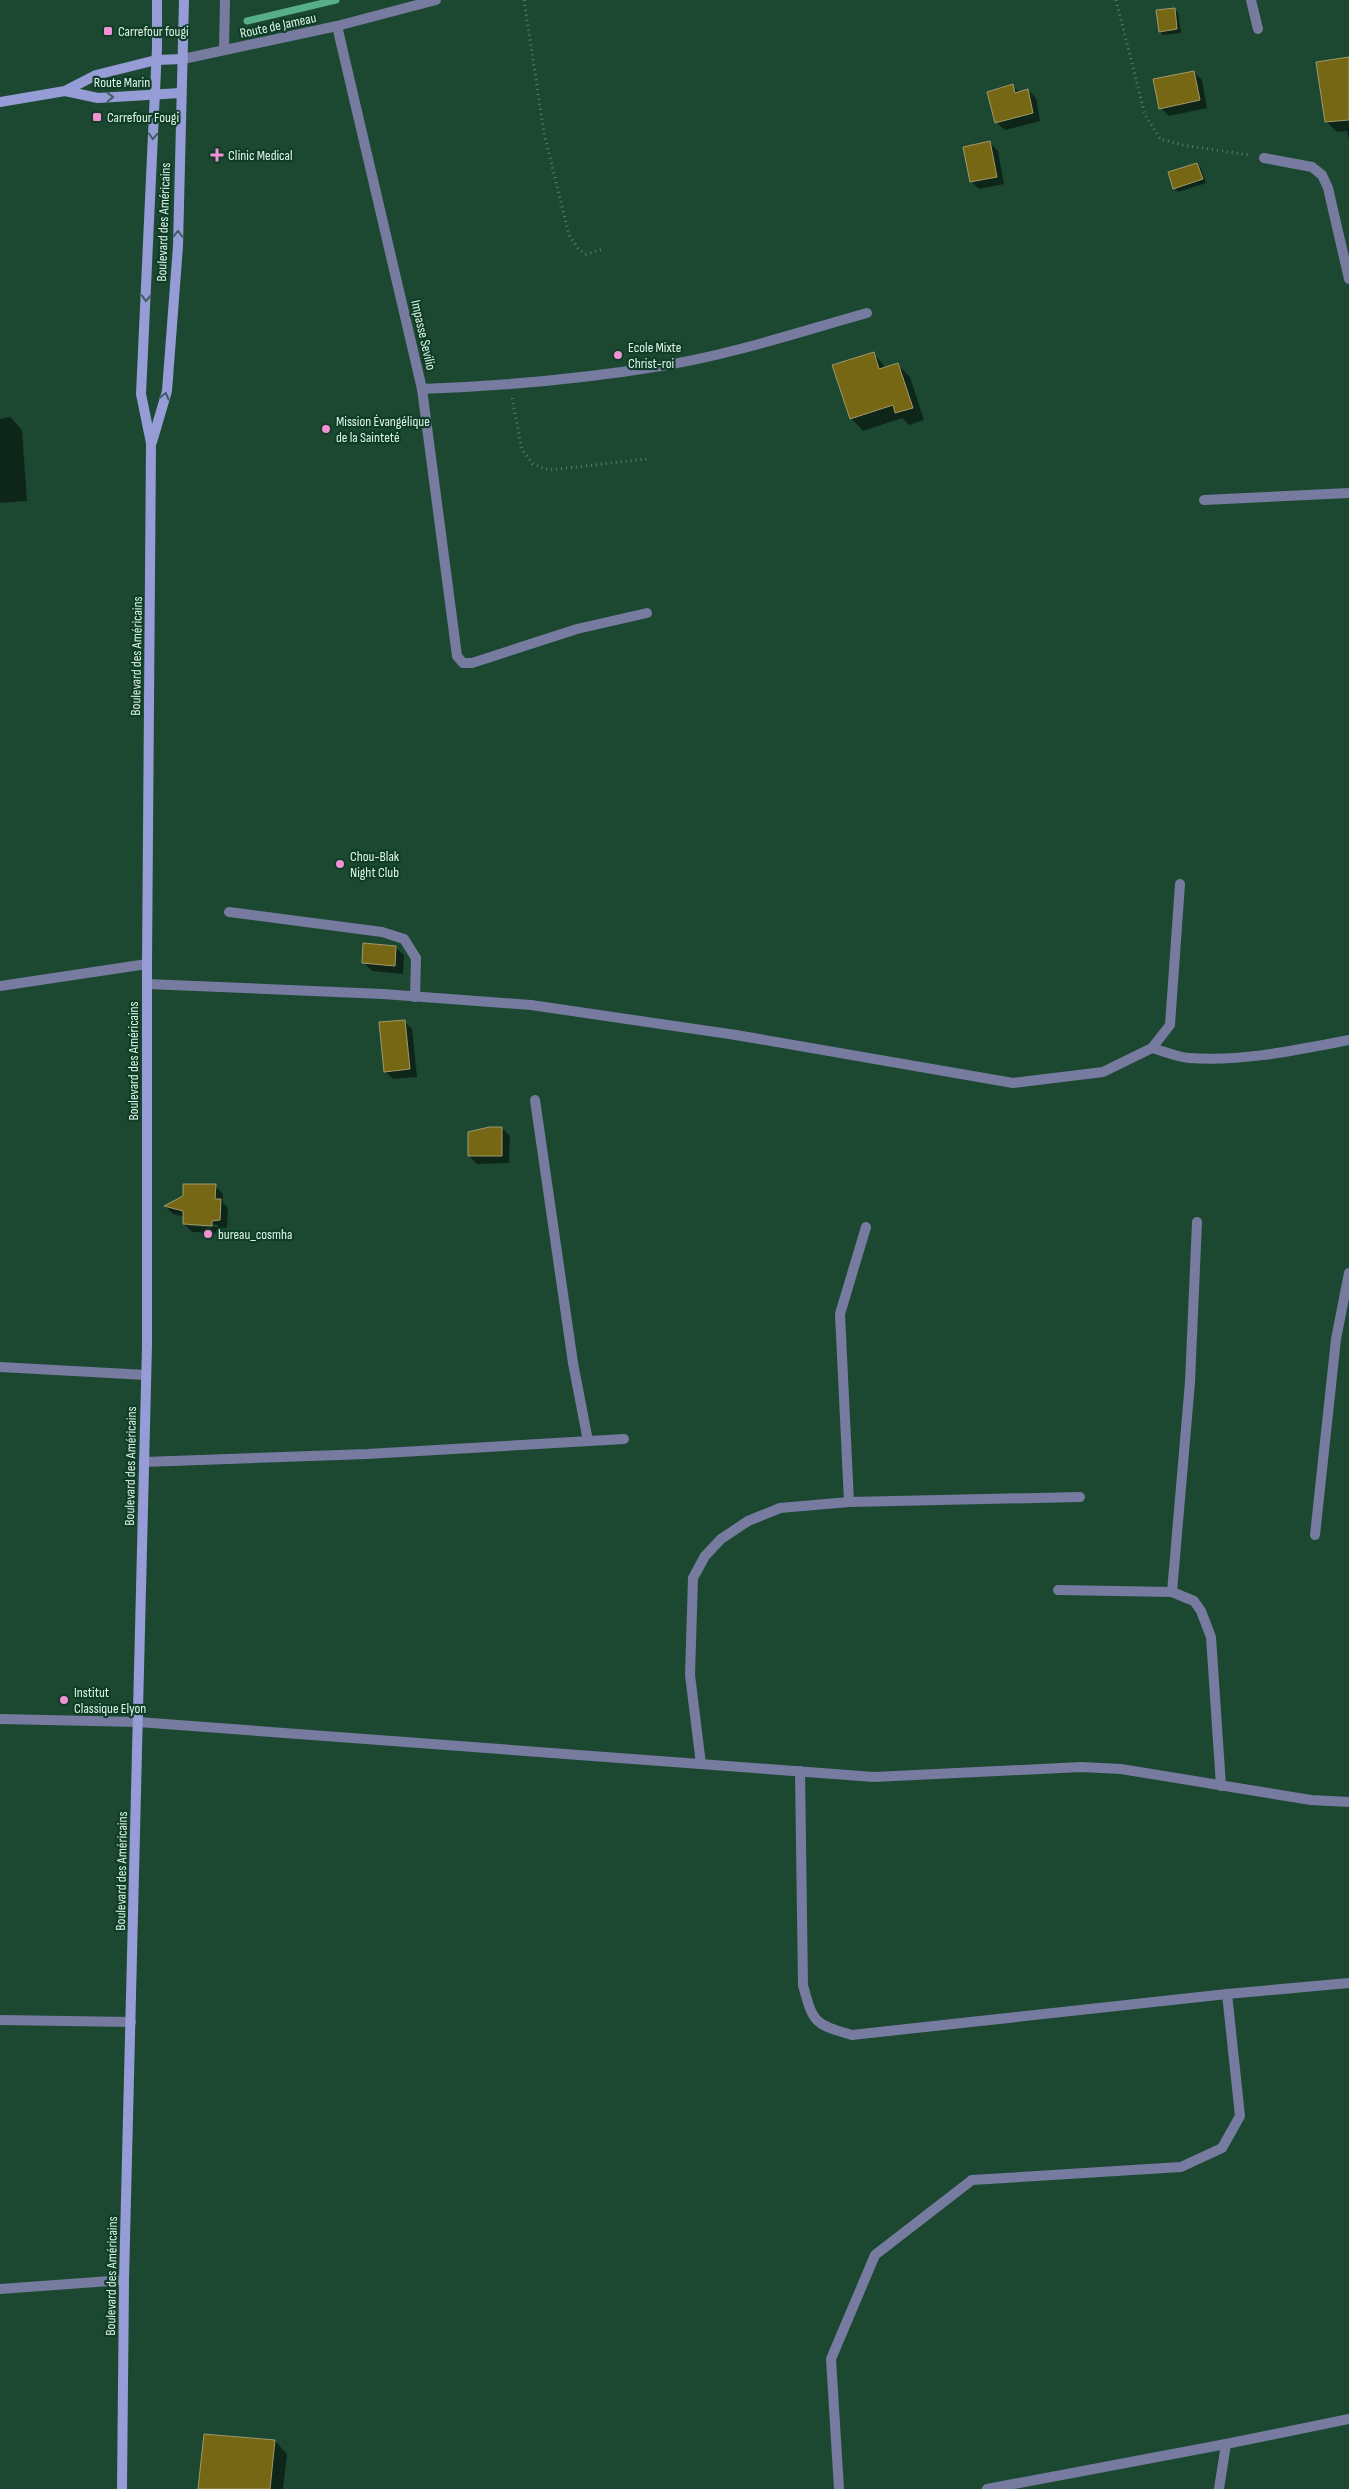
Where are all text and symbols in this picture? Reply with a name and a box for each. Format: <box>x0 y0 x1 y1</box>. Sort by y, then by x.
street label: Route de Jameau <box>238 9 318 42</box>
place label: Carrefour fougi <box>118 23 189 40</box>
marker: Carrefour fougi <box>102 25 114 37</box>
street label: Route Marin <box>94 74 150 91</box>
one-way arrow <box>106 92 114 102</box>
place label: Carrefour Fougi <box>107 109 179 126</box>
marker: Carrefour Fougi <box>91 111 103 123</box>
one-way arrow <box>148 132 159 140</box>
place label: Clinic Medical <box>228 147 293 164</box>
marker: Clinic Medical <box>210 148 224 162</box>
street label: Boulevard des Américains <box>153 162 174 282</box>
one-way arrow <box>173 230 183 238</box>
one-way arrow <box>140 295 151 303</box>
street label: Impasse Sevilio <box>407 298 440 372</box>
place label: Ecole Mixte Christ-roi <box>628 339 681 372</box>
marker: Ecole Mixte Christ-roi <box>612 349 624 361</box>
one-way arrow <box>159 392 170 401</box>
place label: Mission Évangélique de la Sainteté <box>336 413 430 446</box>
marker: Mission Évangélique de la Sainteté <box>320 423 332 435</box>
street label: Boulevard des Américains <box>127 596 146 716</box>
place label: Chou-Blak Night Club <box>350 848 400 881</box>
marker: Chou-Blak Night Club <box>334 858 346 870</box>
street label: Boulevard des Américains <box>125 1001 142 1121</box>
place label: bureau_cosmha <box>218 1226 292 1243</box>
marker: bureau_cosmha <box>202 1228 214 1240</box>
street label: Boulevard des Américains <box>121 1406 140 1526</box>
place label: Institut Classique Elyon <box>74 1684 146 1717</box>
marker: Institut Classique Elyon <box>58 1694 70 1706</box>
street label: Boulevard des Américains <box>112 1811 131 1931</box>
street label: Boulevard des Américains <box>102 2216 121 2336</box>

